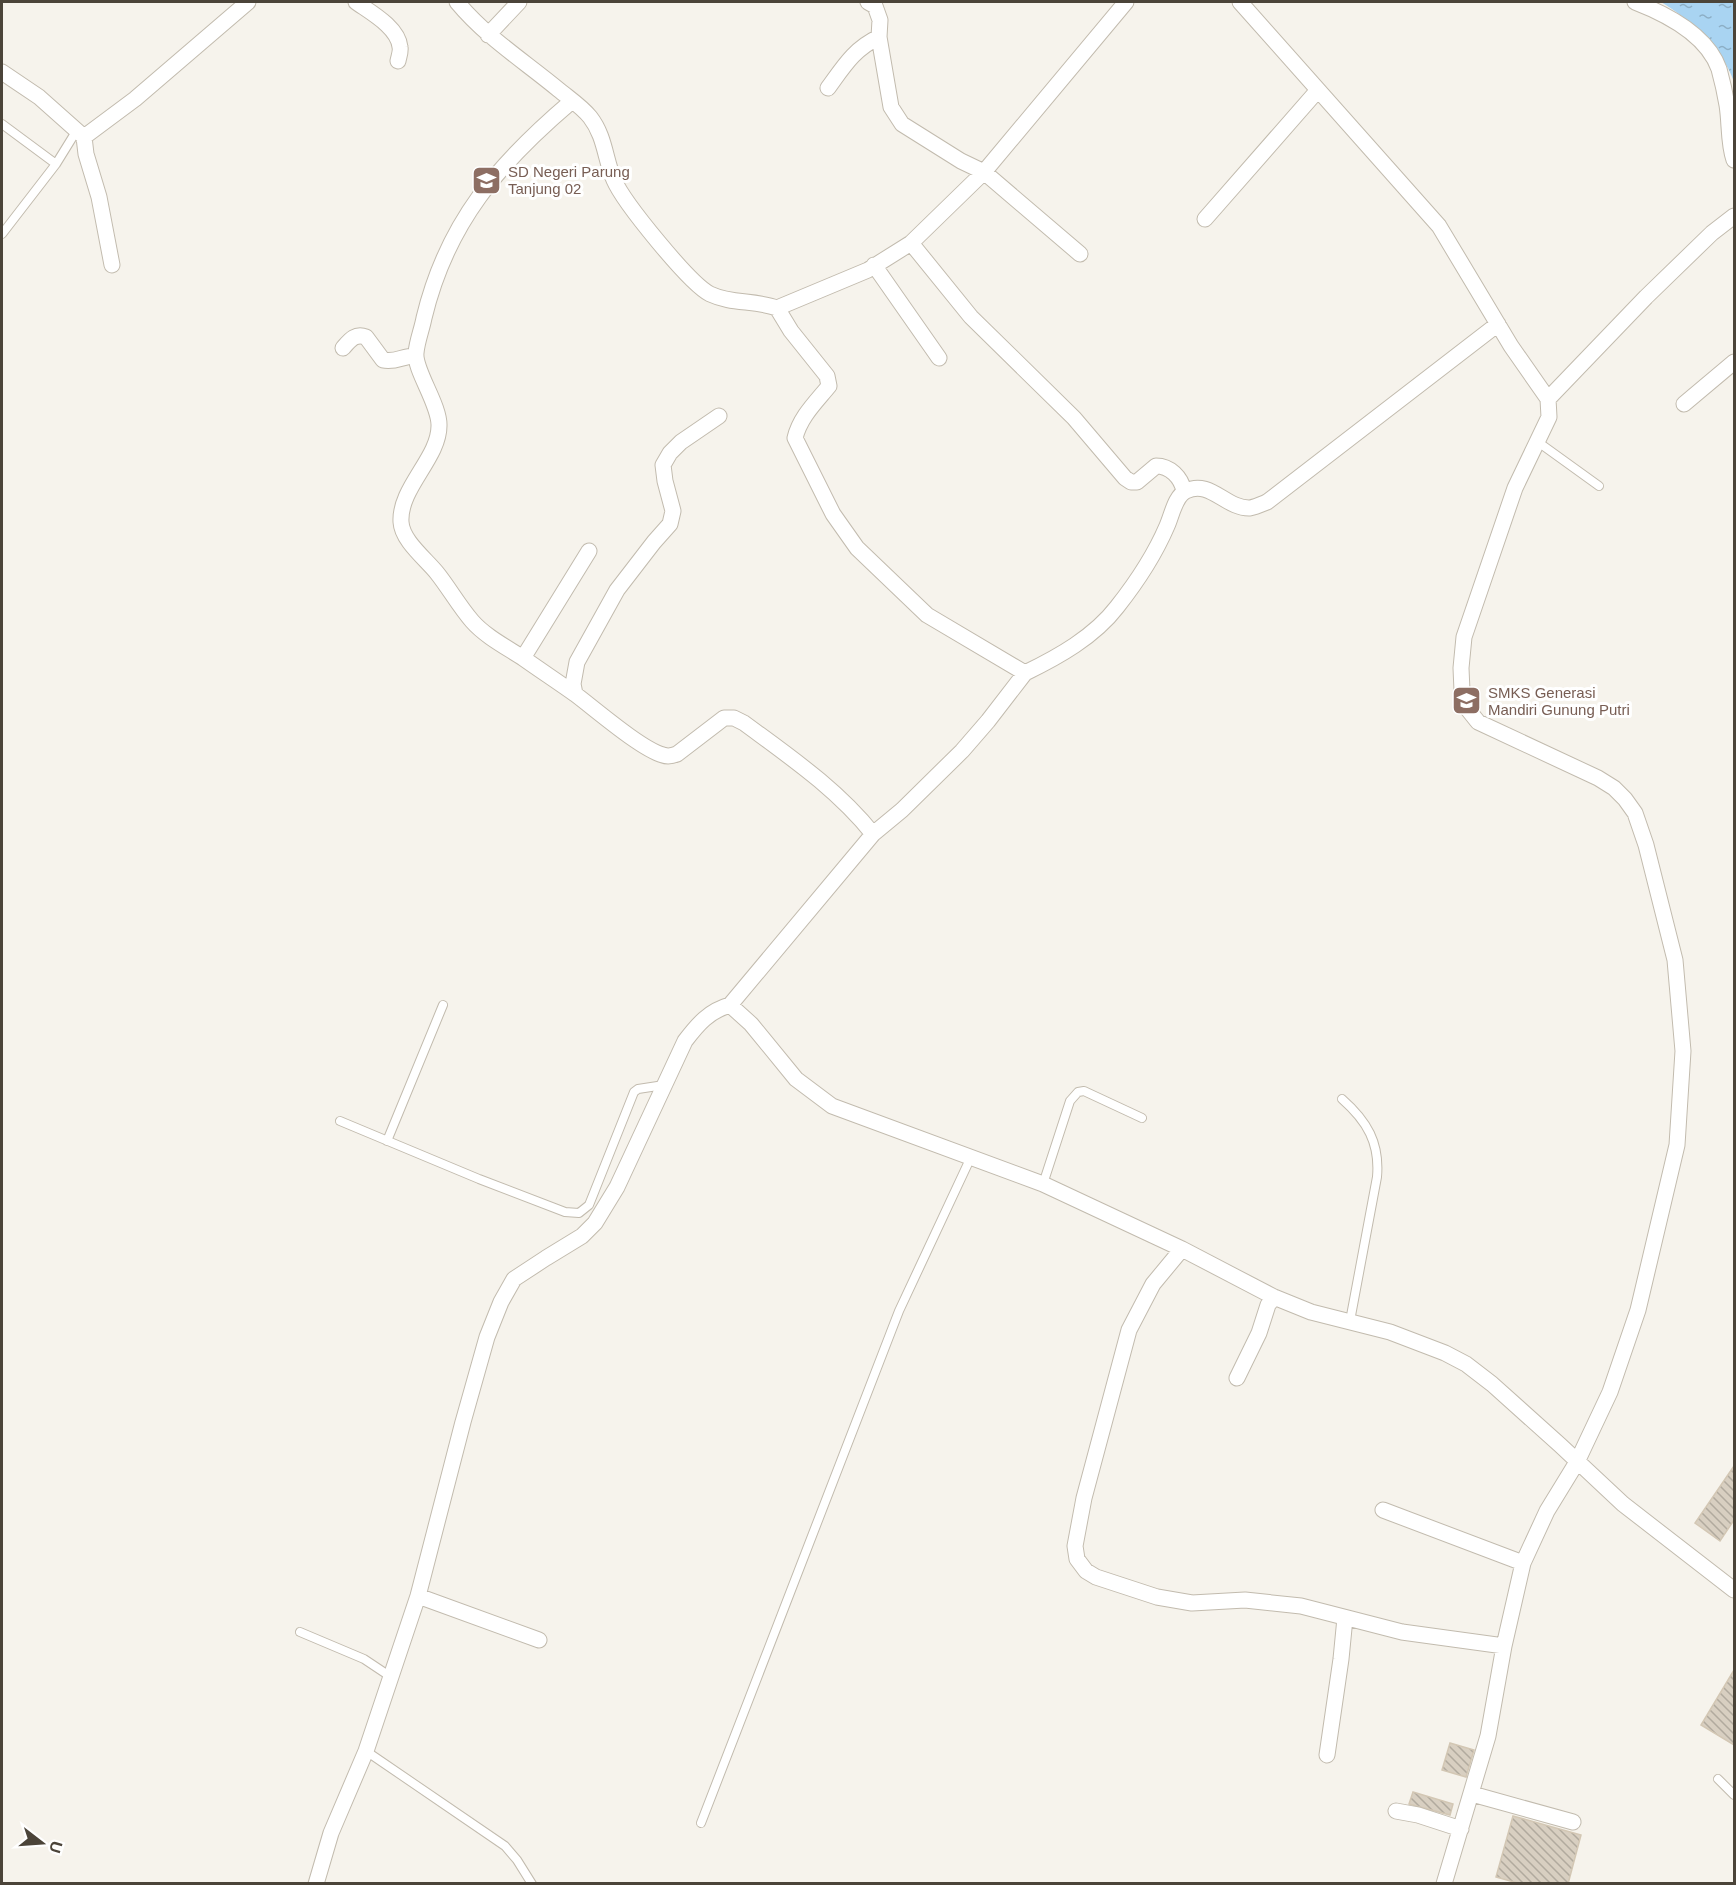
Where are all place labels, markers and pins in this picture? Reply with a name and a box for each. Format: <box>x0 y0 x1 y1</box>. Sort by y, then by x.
place label: SD Negeri Parung Tanjung 02 <box>508 163 630 197</box>
school or university icon: SD Negeri Parung Tanjung 02 <box>471 164 503 196</box>
place label: SMKS Generasi Mandiri Gunung Putri <box>1488 684 1630 718</box>
school or university icon: SMKS Generasi Mandiri Gunung Putri <box>1451 685 1483 717</box>

